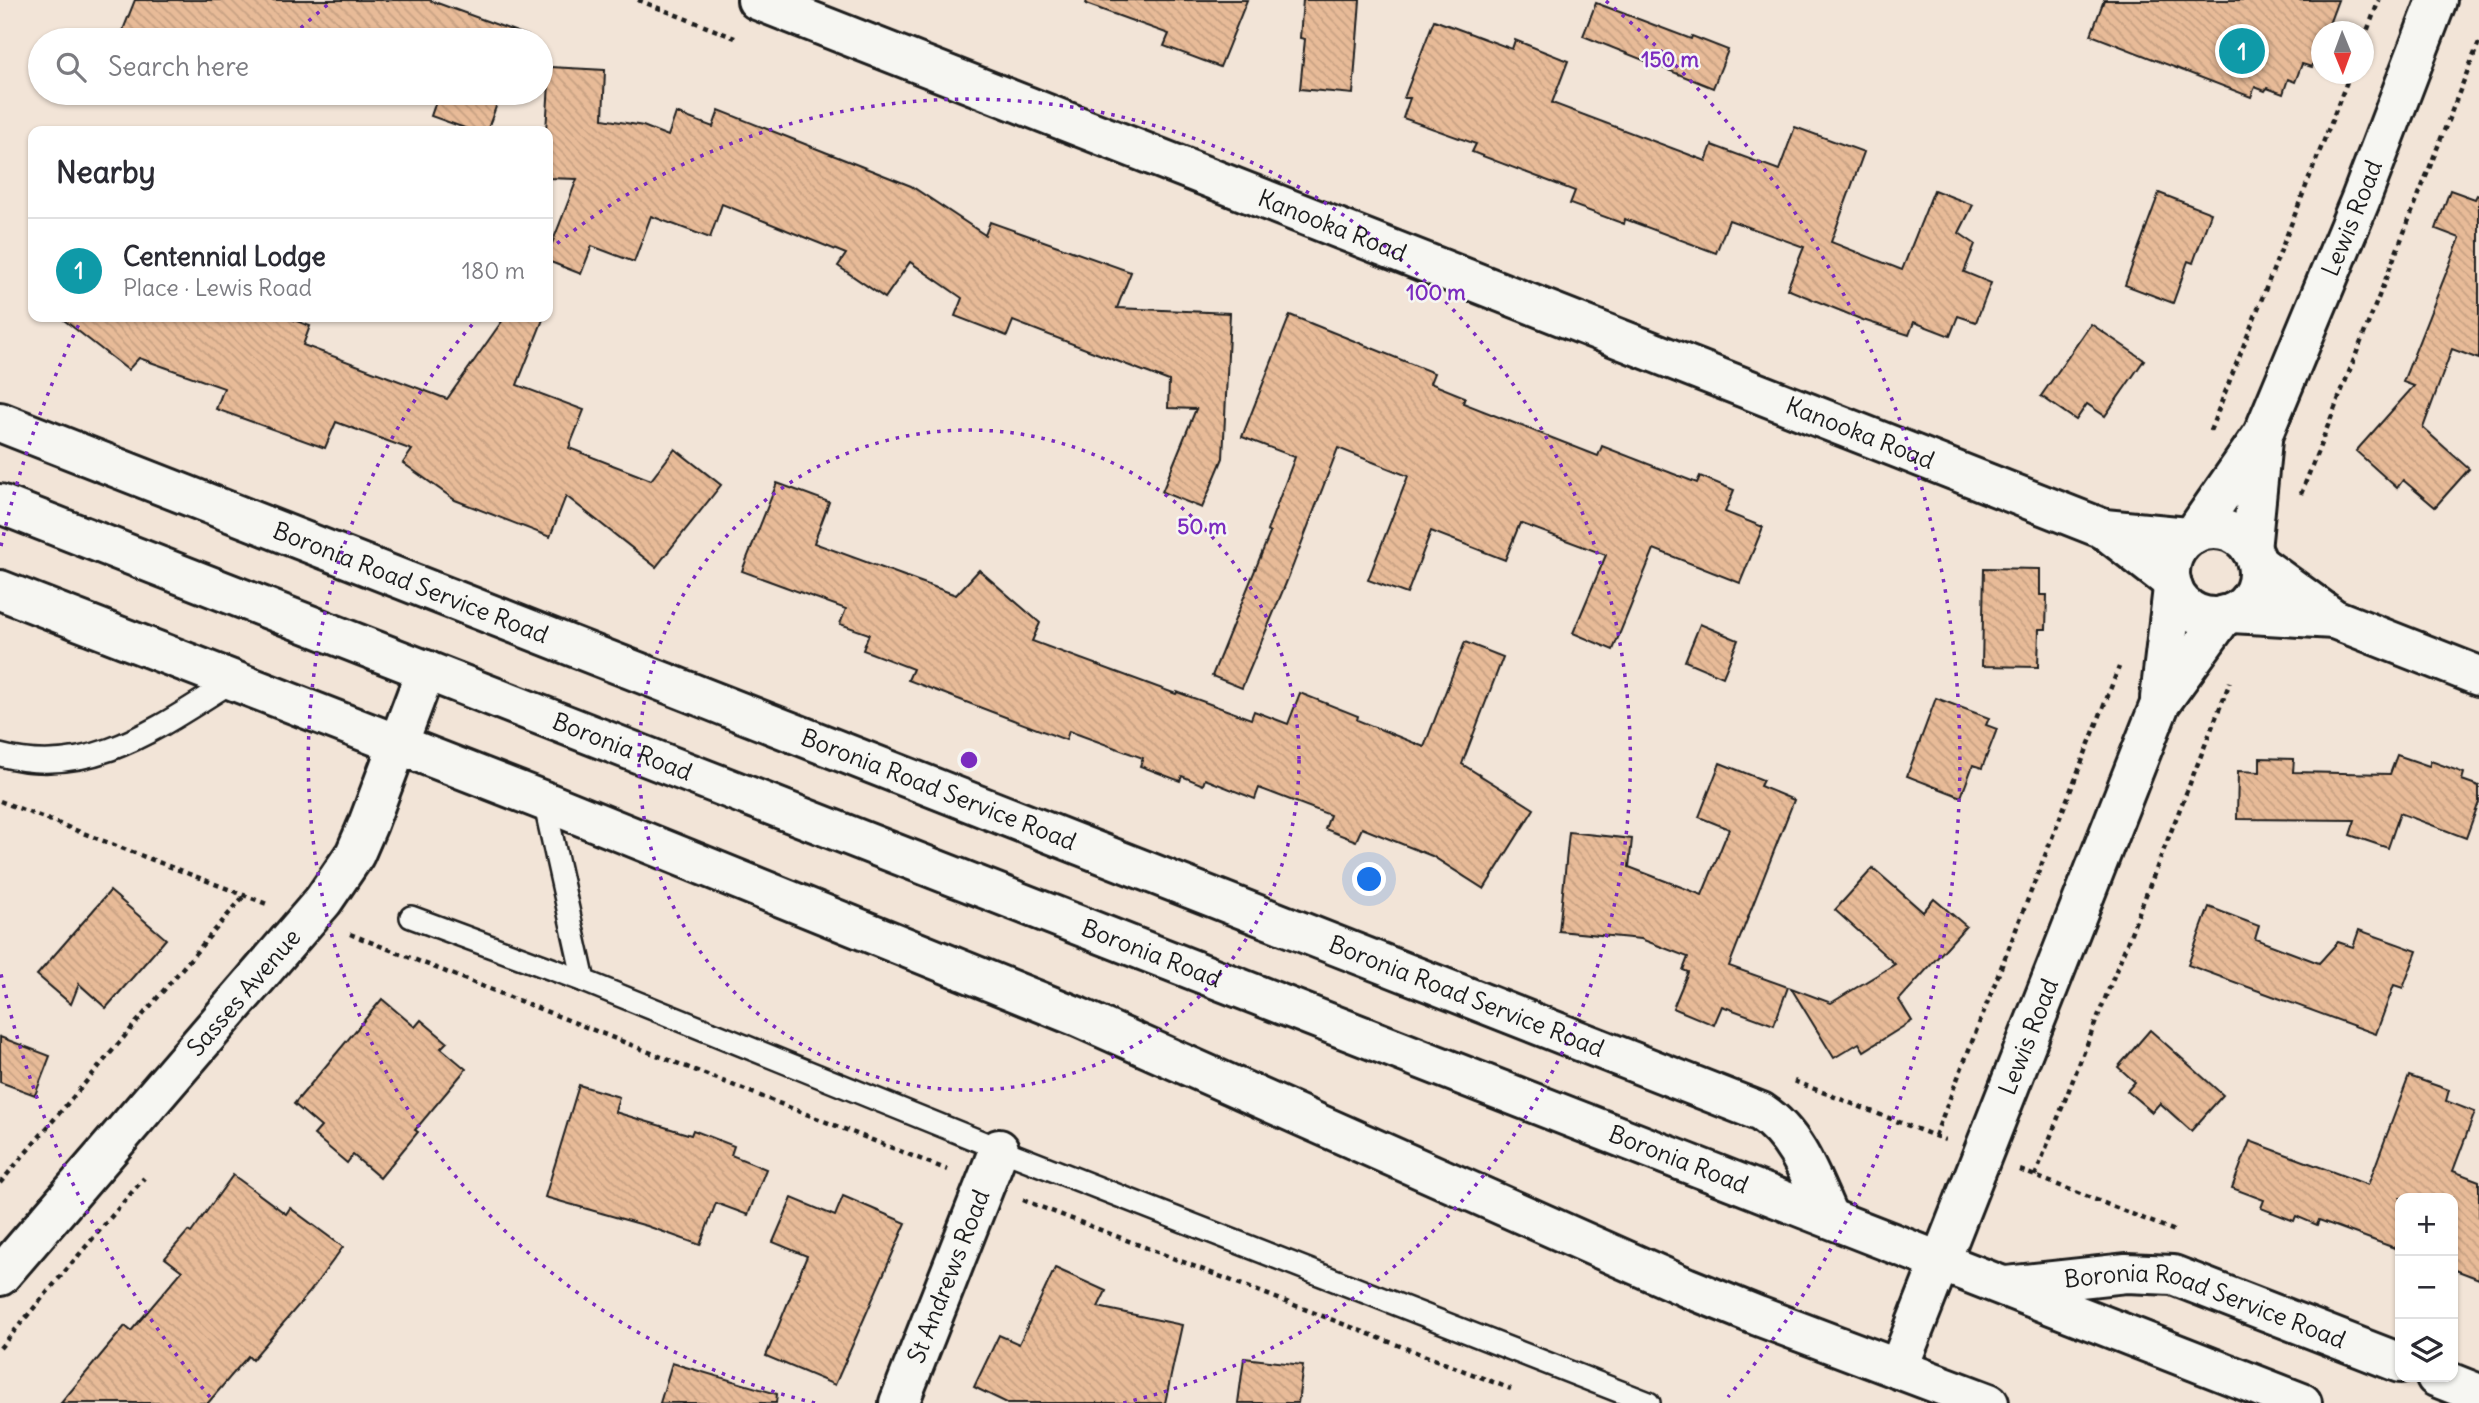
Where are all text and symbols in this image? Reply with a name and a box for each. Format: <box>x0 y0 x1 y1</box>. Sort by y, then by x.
north arrow <box>2311 21 2374 84</box>
pin: 1 <box>2219 25 2265 77</box>
search box <box>28 28 553 105</box>
text: 150 m <box>1641 46 1699 73</box>
icon: search <box>52 48 90 86</box>
text: Search here <box>108 50 249 83</box>
text: Nearby <box>56 153 156 191</box>
street label: Lewis Road <box>2314 156 2388 280</box>
street label: Kanooka Road <box>1254 182 1411 268</box>
text: Centennial Lodge <box>123 240 326 273</box>
text: 1 <box>74 256 84 285</box>
text: 180 m <box>462 256 525 285</box>
text: Place · Lewis Road <box>123 273 312 302</box>
text: 100 m <box>1406 279 1466 306</box>
street label: Kanooka Road <box>1782 390 1939 475</box>
text: 50 m <box>1177 513 1227 540</box>
street label: Boronia Road Service Road <box>269 515 553 649</box>
street label: Boronia Road <box>549 705 697 787</box>
street label: Boronia Road Service Road <box>797 721 1081 856</box>
centre of rings <box>957 748 981 772</box>
your location <box>1352 862 1386 896</box>
street label: Boronia Road <box>1078 912 1226 993</box>
street label: Sasses Avenue <box>180 922 307 1062</box>
street label: Boronia Road Service Road <box>1325 928 1609 1063</box>
street label: Lewis Road <box>1992 974 2064 1099</box>
street label: Boronia Road <box>1605 1118 1753 1199</box>
street label: St Andrews Road <box>900 1185 996 1367</box>
map controls <box>2395 1193 2458 1382</box>
button: + <box>2395 1193 2458 1256</box>
button: − <box>2395 1256 2458 1319</box>
street label: Boronia Road Service Road <box>2062 1257 2350 1354</box>
button: layers <box>2395 1319 2458 1382</box>

